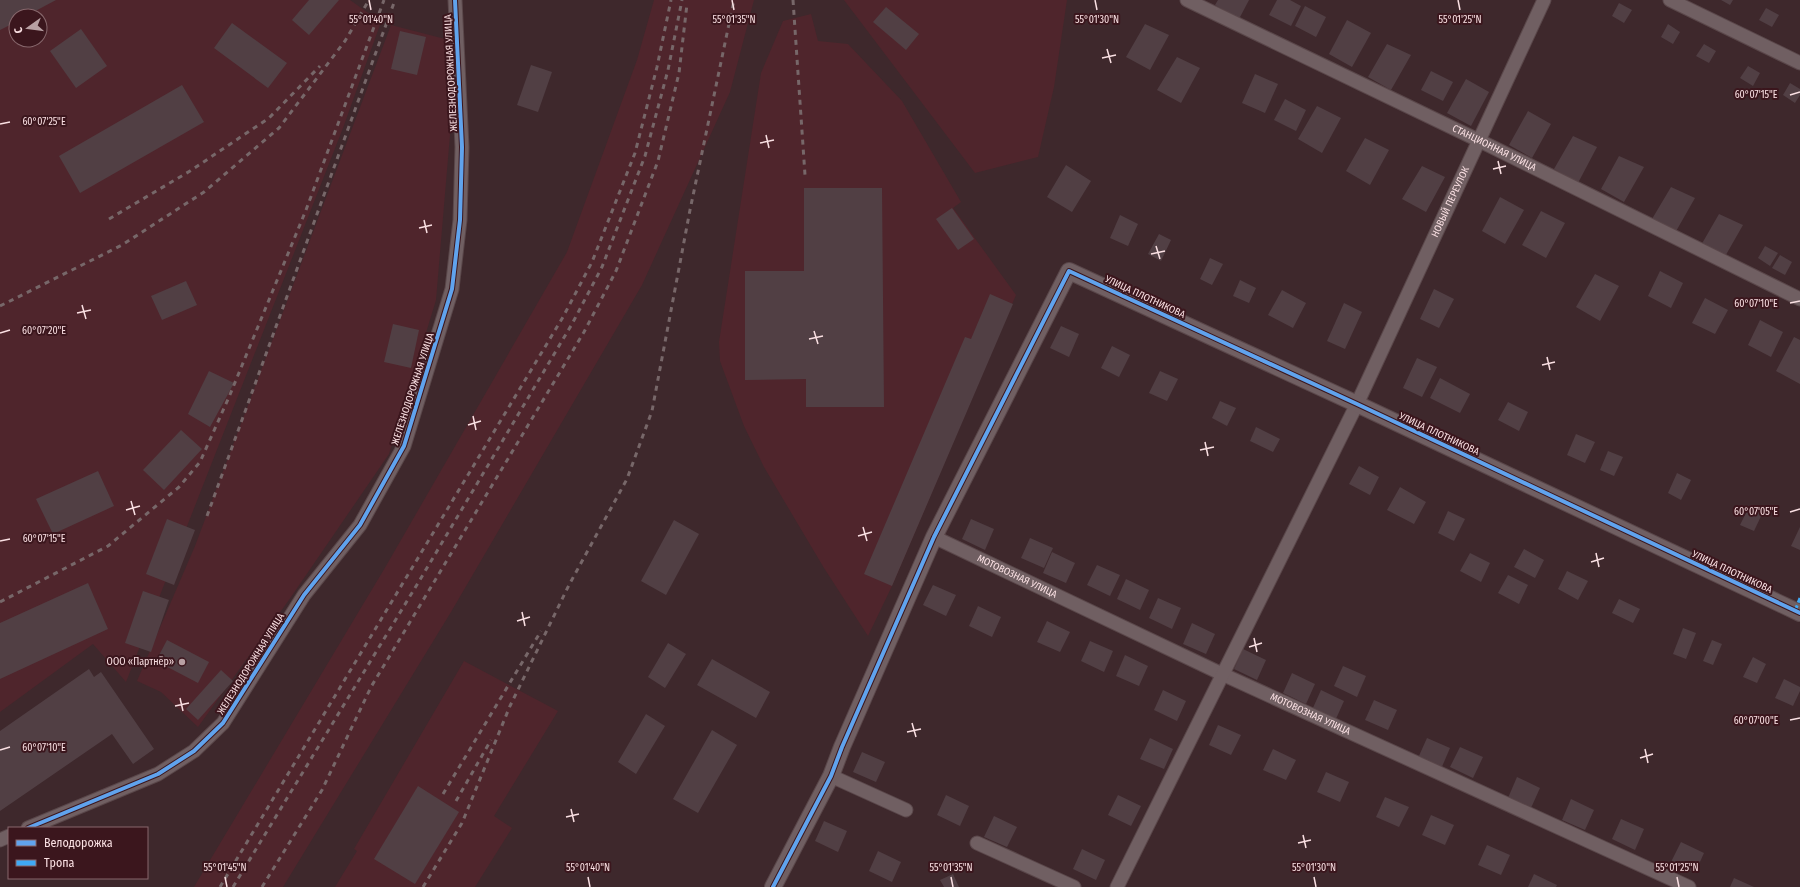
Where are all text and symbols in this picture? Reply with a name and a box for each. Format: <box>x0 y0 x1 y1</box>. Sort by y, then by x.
north arrow <box>8 8 48 48</box>
street label: ЖЕЛЕЗНОДОРОЖНАЯ УЛИЦА <box>442 13 460 132</box>
text: 55°01'40"N <box>349 14 393 26</box>
text: 55°01'35"N <box>712 14 756 26</box>
text: 55°01'30"N <box>1075 14 1119 26</box>
text: 55°01'25"N <box>1438 14 1482 26</box>
text: С <box>12 26 26 35</box>
text: 60°07'15"E <box>1735 89 1778 101</box>
text: 60°07'25"E <box>22 116 66 128</box>
street label: СТАНЦИОННАЯ УЛИЦА <box>1450 123 1539 174</box>
street label: НОВЫЙ ПЕРЕУЛОК <box>1429 164 1472 239</box>
street label: УЛИЦА ПЛОТНИКОВА <box>1102 273 1188 321</box>
text: 60°07'10"E <box>1734 298 1778 310</box>
text: 60°07'20"E <box>22 325 66 337</box>
street label: ЖЕЛЕЗНОДОРОЖНАЯ УЛИЦА <box>389 331 437 447</box>
street label: УЛИЦА ПЛОТНИКОВА <box>1396 410 1482 458</box>
text: 60°07'05"E <box>1734 506 1778 518</box>
text: 60°07'15"E <box>23 533 66 545</box>
street label: УЛИЦА ПЛОТНИКОВА <box>1689 548 1775 596</box>
street label: МОТОВОЗНАЯ УЛИЦА <box>975 552 1060 601</box>
street label: ЖЕЛЕЗНОДОРОЖНАЯ УЛИЦА <box>215 611 288 717</box>
place label: ООО «Партнёр» <box>107 656 174 668</box>
marker: ООО «Партнёр» <box>177 657 187 667</box>
street label: МОТОВОЗНАЯ УЛИЦА <box>1268 691 1353 738</box>
text: 60°07'00"E <box>1734 715 1779 727</box>
text: 60°07'10"E <box>22 742 66 754</box>
legend <box>8 827 148 879</box>
text: Велодорожка <box>44 836 113 850</box>
text: Тропа <box>44 856 75 870</box>
text: 55°01'45"N <box>203 862 247 874</box>
text: 55°01'40"N <box>566 862 610 874</box>
text: 55°01'35"N <box>929 862 973 874</box>
text: 55°01'30"N <box>1292 862 1336 874</box>
text: 55°01'25"N <box>1655 862 1699 874</box>

